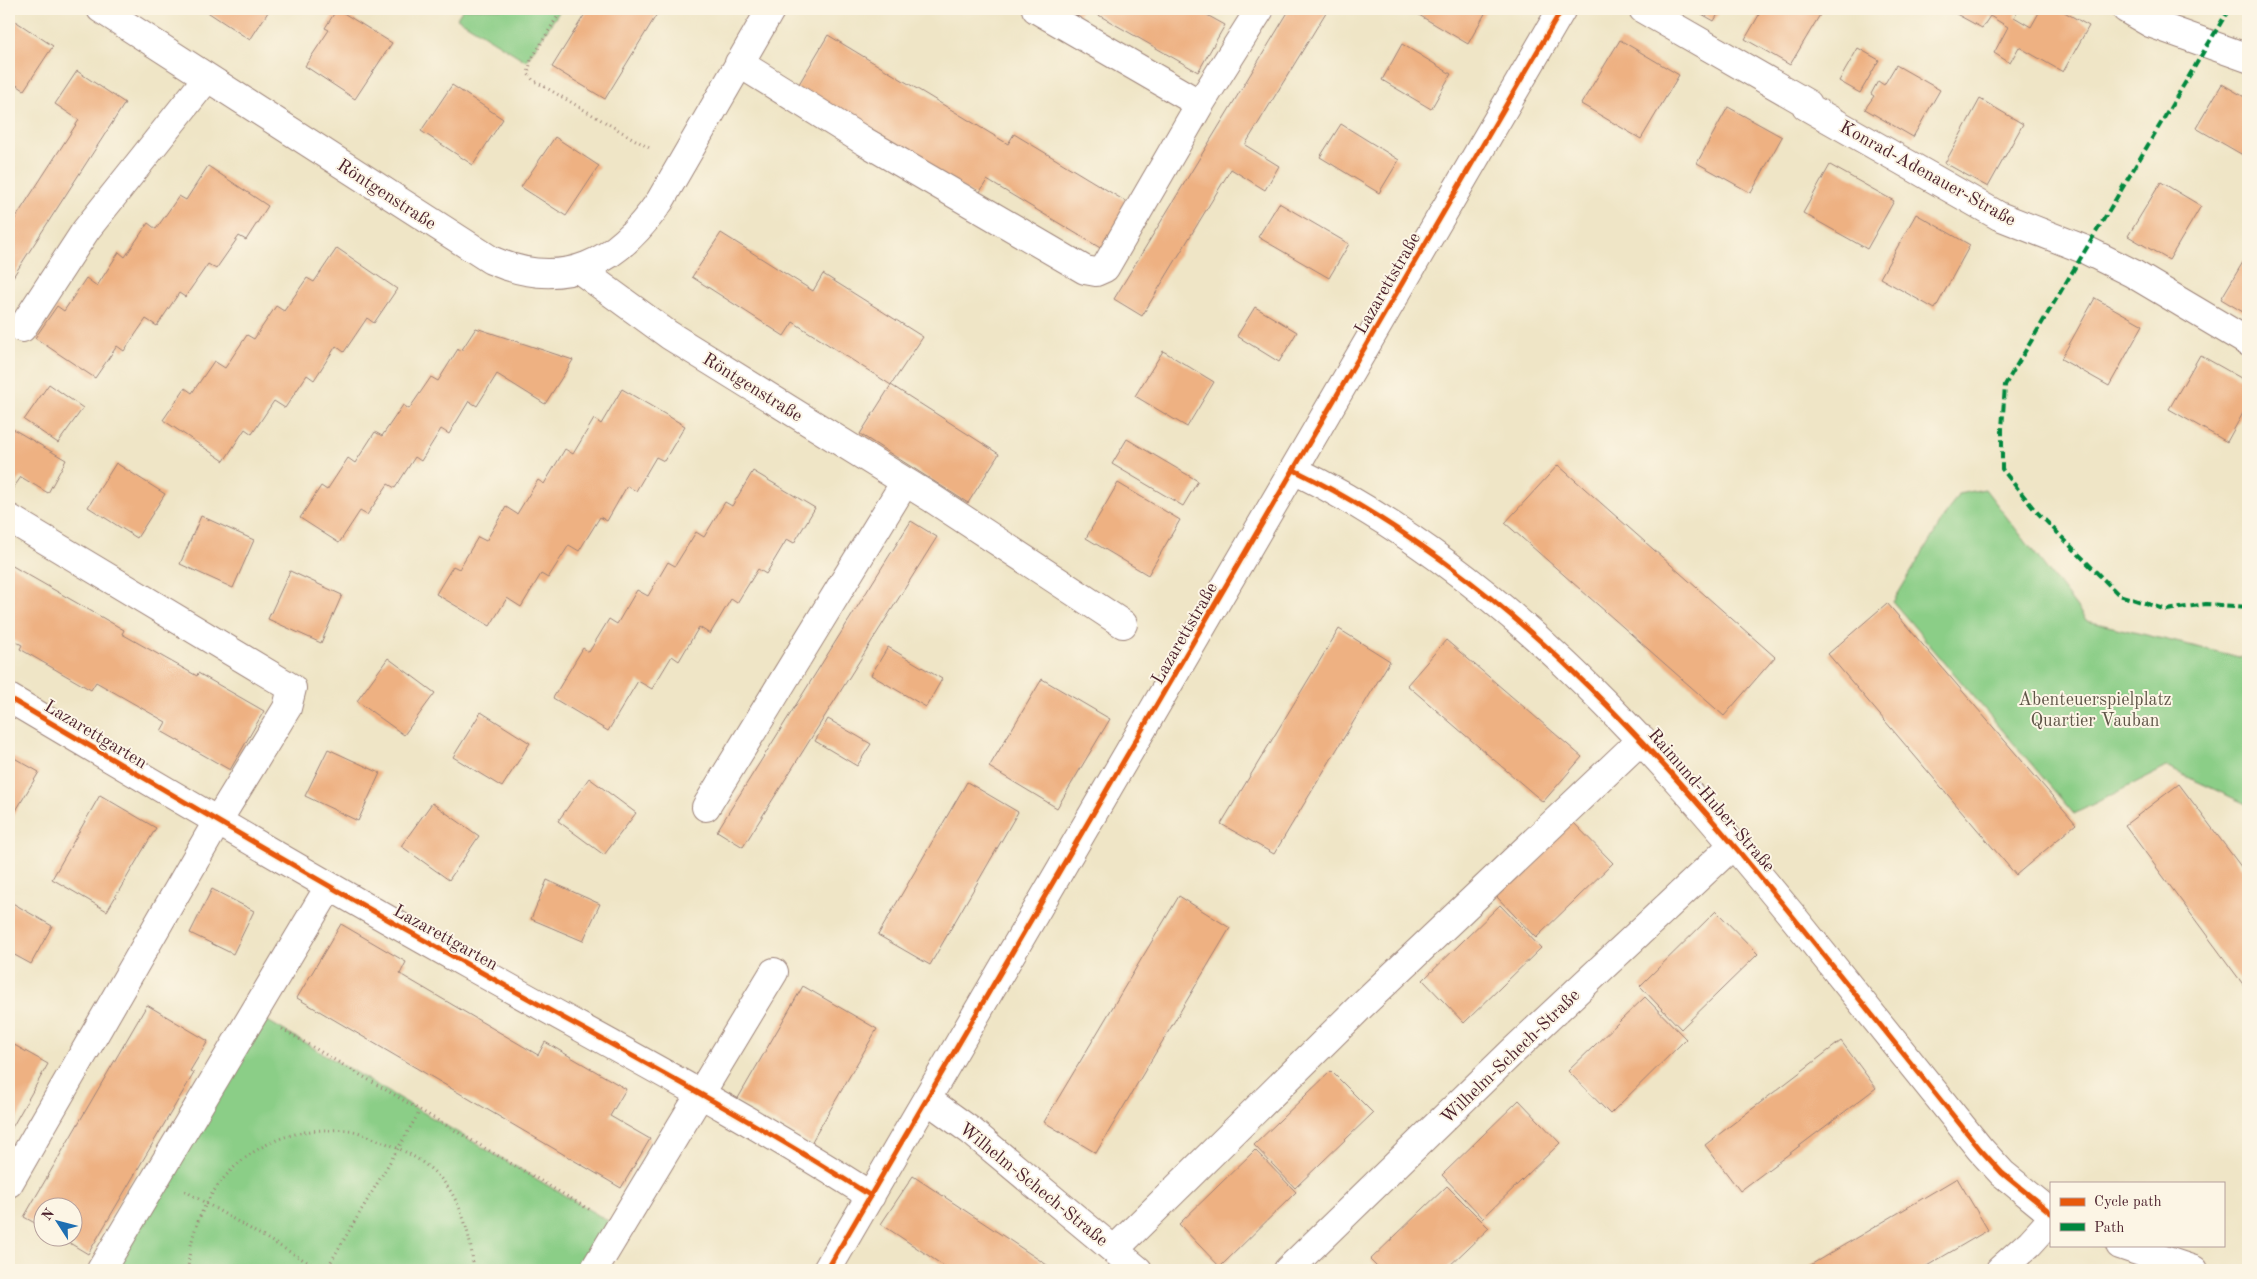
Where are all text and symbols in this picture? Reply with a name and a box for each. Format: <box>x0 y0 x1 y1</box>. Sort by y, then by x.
street label: Konrad-Adenauer-Straße <box>1837 118 2018 230</box>
street label: Röntgenstraße <box>334 156 439 233</box>
street label: Lazarettstraße <box>1352 230 1424 337</box>
street label: Röntgenstraße <box>699 350 805 426</box>
street label: Lazarettstraße <box>1149 580 1221 687</box>
park label: Abenteuerspielplatz Quartier Vauban <box>2018 691 2172 730</box>
street label: Lazarettgarten <box>41 697 150 773</box>
street label: Raimund-Huber-Straße <box>1644 726 1778 876</box>
street label: Lazarettgarten <box>390 902 501 974</box>
street label: Wilhelm-Schech-Straße <box>1438 986 1583 1127</box>
street label: Wilhelm-Schech-Straße <box>956 1120 1111 1250</box>
legend <box>2050 1182 2224 1246</box>
text: Cycle path <box>2094 1195 2162 1210</box>
north arrow <box>32 1196 82 1246</box>
text: N <box>39 1206 57 1223</box>
text: Path <box>2094 1221 2124 1236</box>

